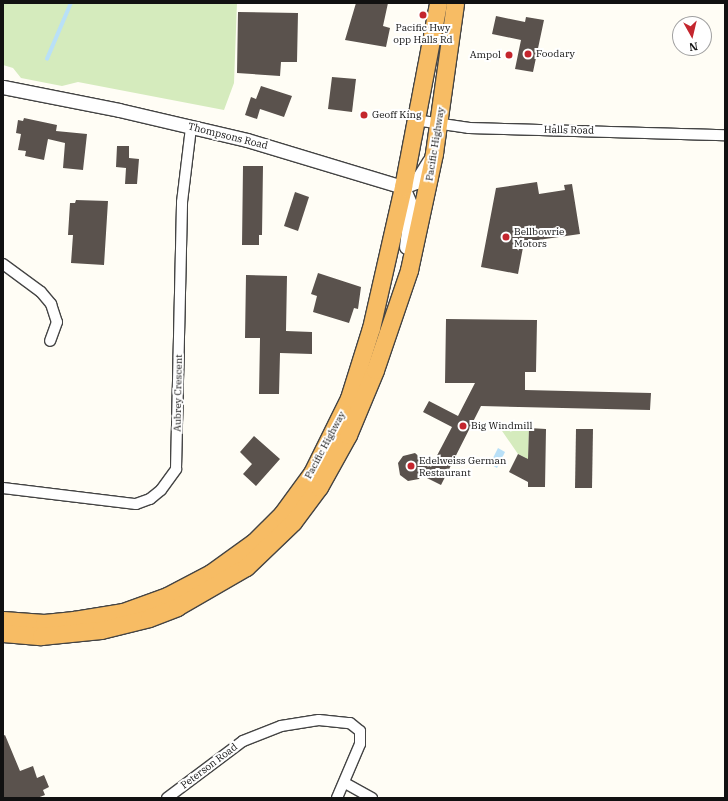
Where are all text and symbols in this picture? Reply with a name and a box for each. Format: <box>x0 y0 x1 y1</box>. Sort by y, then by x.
marker: Pacific Hwy opp Halls Rd <box>418 10 428 20</box>
north arrow <box>672 16 712 56</box>
place label: Pacific Hwy opp Halls Rd <box>393 21 453 44</box>
text: N <box>688 39 699 54</box>
place label: Foodary <box>536 48 575 60</box>
place label: Ampol <box>470 49 501 61</box>
marker: Foodary <box>523 49 533 59</box>
marker: Ampol <box>504 50 514 60</box>
street label: Pacific Highway <box>423 106 447 182</box>
place label: Geoff King <box>372 109 421 121</box>
marker: Geoff King <box>359 110 369 120</box>
street label: Thompsons Road <box>187 120 269 152</box>
street label: Halls Road <box>544 124 594 136</box>
place label: Bellbowrie Motors <box>514 225 564 248</box>
marker: Bellbowrie Motors <box>501 232 511 242</box>
street label: Aubrey Crescent <box>171 354 185 432</box>
street label: Pacific Highway <box>302 409 348 481</box>
place label: Big Windmill <box>471 420 532 432</box>
marker: Big Windmill <box>458 421 468 431</box>
place label: Edelweiss German Restaurant <box>419 454 506 478</box>
marker: Edelweiss German Restaurant <box>406 461 416 471</box>
street label: Peterson Road <box>178 741 240 791</box>

